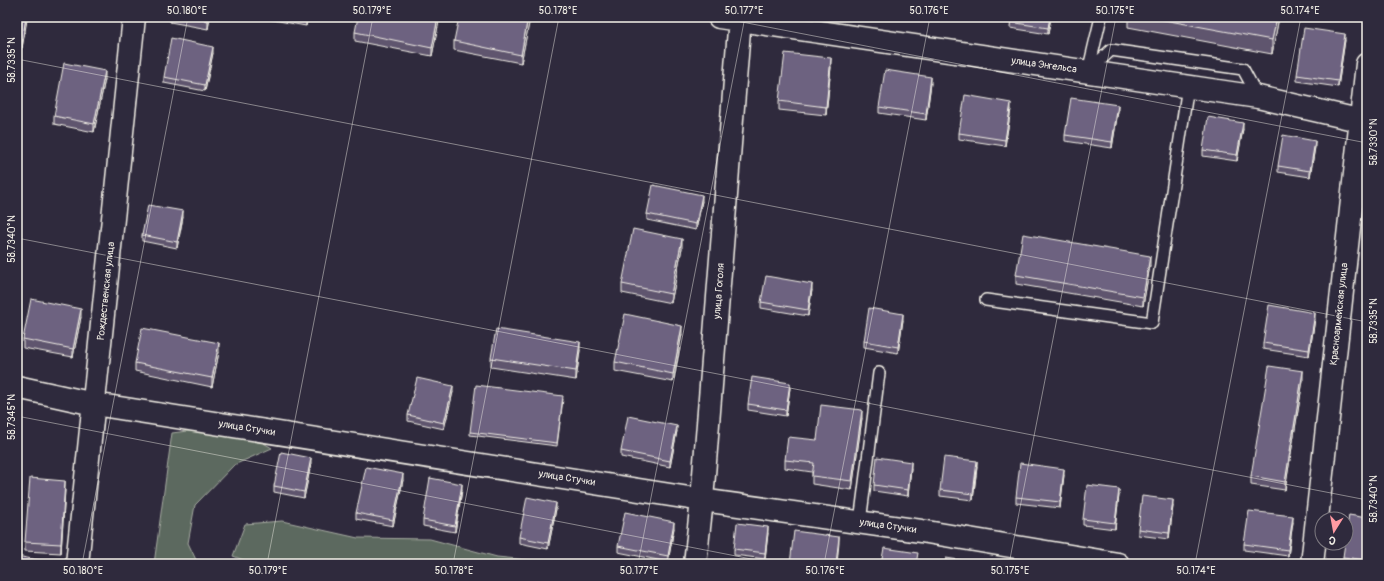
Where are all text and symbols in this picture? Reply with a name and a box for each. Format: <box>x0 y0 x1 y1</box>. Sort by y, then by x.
text: 50.180°E <box>167 5 207 17</box>
text: 50.179°E <box>353 5 391 17</box>
text: 50.178°E <box>539 5 577 17</box>
text: 50.177°E <box>725 5 763 17</box>
text: 50.176°E <box>909 5 949 17</box>
text: 50.175°E <box>1096 5 1134 17</box>
text: 50.174°E <box>1280 5 1320 17</box>
text: 58.7335°N <box>6 37 18 83</box>
street label: улица Энгельса <box>1009 54 1078 76</box>
text: 58.7330°N <box>1368 118 1380 166</box>
text: 58.7340°N <box>6 215 18 263</box>
street label: Рождественская улица <box>95 241 117 341</box>
street label: улица Гоголя <box>711 262 727 320</box>
street label: Красноармейская улица <box>1328 262 1350 366</box>
text: 58.7335°N <box>1368 298 1380 344</box>
text: 58.7345°N <box>6 394 18 440</box>
street label: улица Стучки <box>217 417 277 438</box>
street label: улица Стучки <box>537 467 597 488</box>
text: 58.7340°N <box>1368 475 1380 523</box>
north arrow <box>1314 511 1354 551</box>
street label: улица Стучки <box>858 516 918 536</box>
text: С <box>1327 533 1337 547</box>
text: 50.180°E <box>63 565 103 577</box>
text: 50.179°E <box>249 565 287 577</box>
text: 50.178°E <box>435 565 473 577</box>
text: 50.177°E <box>620 565 658 577</box>
text: 50.176°E <box>805 565 845 577</box>
text: 50.175°E <box>991 565 1029 577</box>
text: 50.174°E <box>1176 565 1216 577</box>

